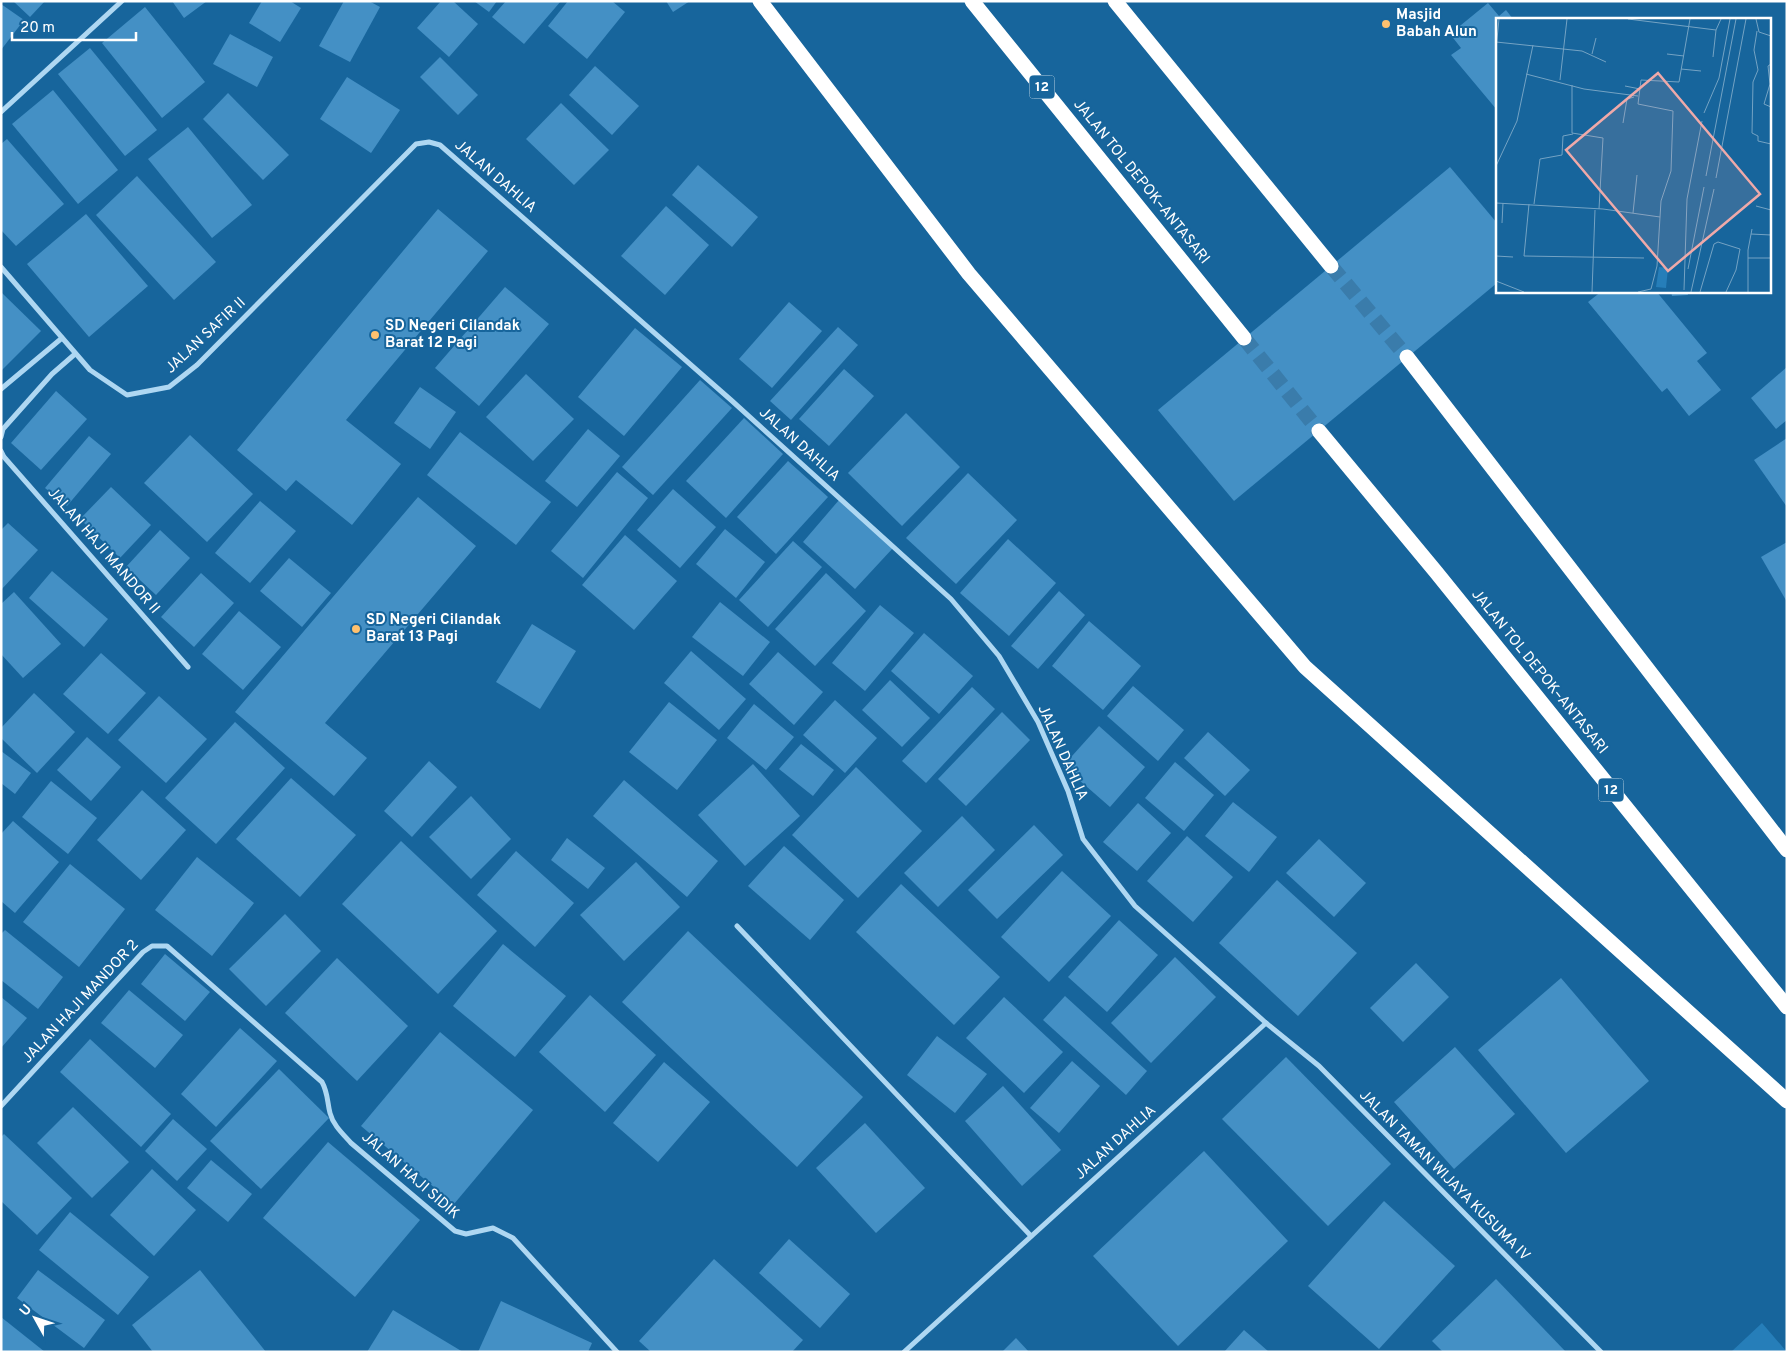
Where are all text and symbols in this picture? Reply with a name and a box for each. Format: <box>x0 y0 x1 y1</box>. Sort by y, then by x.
place label: Masjid Babah Alun <box>1396 6 1477 42</box>
scale bar <box>12 10 136 42</box>
marker: Masjid Babah Alun <box>1380 18 1392 30</box>
inset map <box>1496 18 1770 292</box>
text: 20 m <box>20 19 55 38</box>
road number: 12 <box>1030 75 1054 98</box>
street label: JALAN TOL DEPOK–ANTASARI <box>1069 96 1213 268</box>
street label: JALAN DAHLIA <box>450 136 540 218</box>
street label: JALAN SAFIR II <box>162 294 250 378</box>
place label: SD Negeri Cilandak Barat 12 Pagi <box>385 317 520 353</box>
marker: SD Negeri Cilandak Barat 12 Pagi <box>369 329 381 341</box>
street label: JALAN DAHLIA <box>755 404 843 486</box>
street label: JALAN HAJI MANDOR II <box>43 484 163 618</box>
street label: JALAN TOL DEPOK–ANTASARI <box>1467 586 1611 758</box>
place label: SD Negeri Cilandak Barat 13 Pagi <box>366 611 501 647</box>
marker: SD Negeri Cilandak Barat 13 Pagi <box>350 623 362 635</box>
street label: JALAN DAHLIA <box>1032 702 1092 804</box>
road number: 12 <box>1598 778 1624 802</box>
street label: JALAN HAJI MANDOR 2 <box>19 936 143 1068</box>
street label: JALAN TAMAN WIJAYA KUSUMA IV <box>1354 1086 1534 1266</box>
street label: JALAN DAHLIA <box>1072 1102 1160 1184</box>
street label: JALAN HAJI SIDIK <box>357 1128 463 1224</box>
north arrow <box>10 1293 60 1343</box>
text: U <box>16 1301 36 1320</box>

